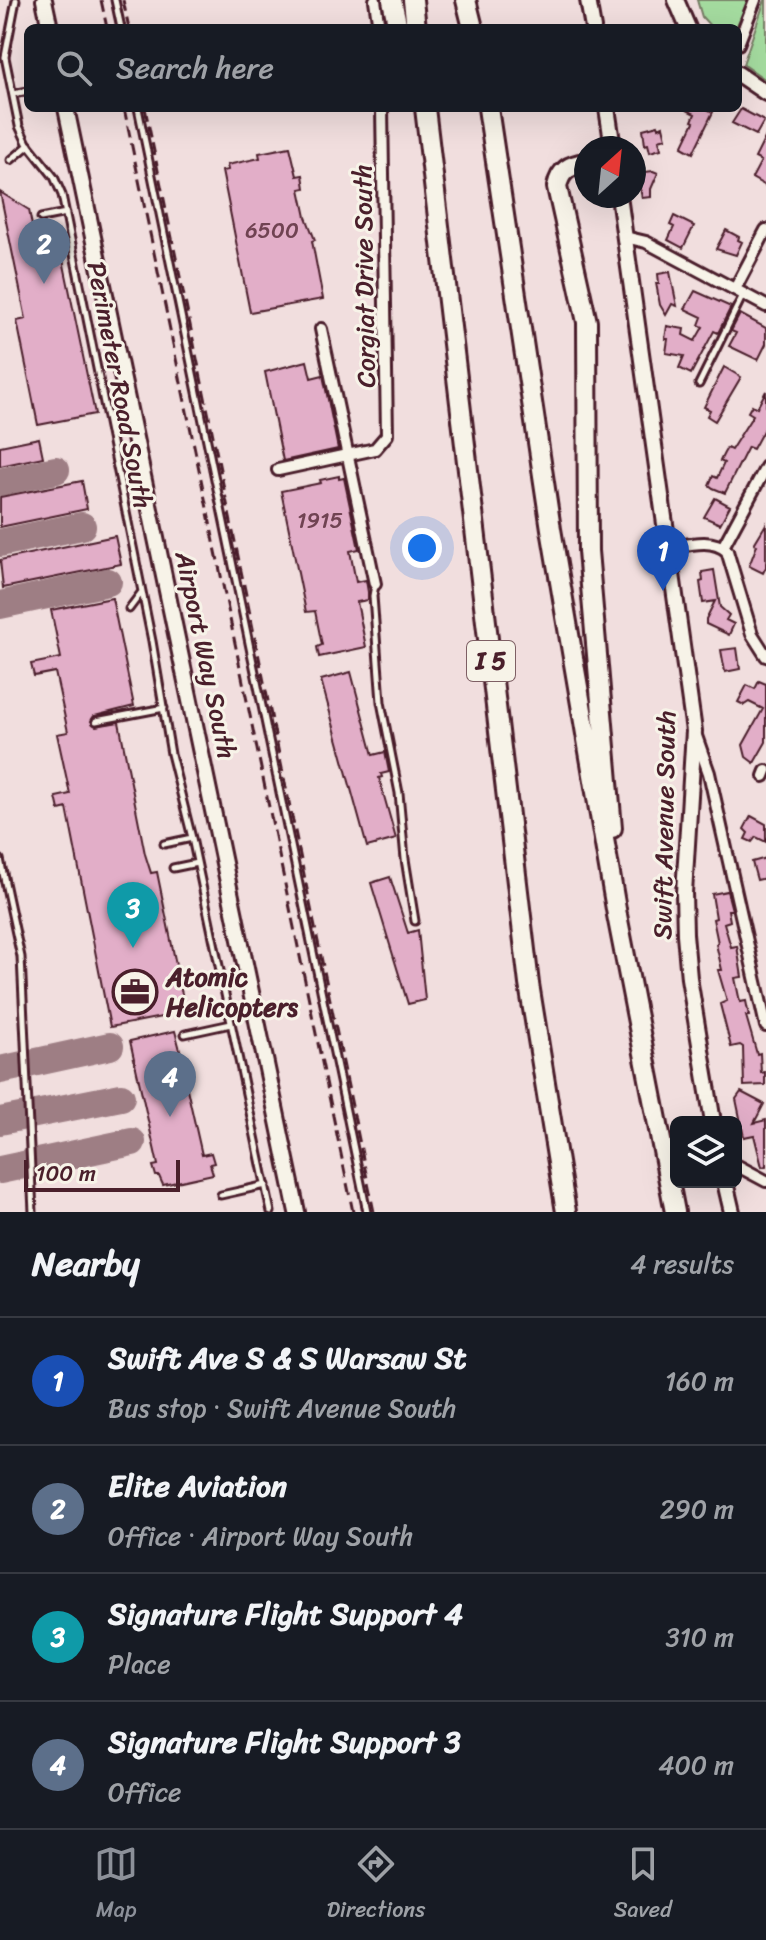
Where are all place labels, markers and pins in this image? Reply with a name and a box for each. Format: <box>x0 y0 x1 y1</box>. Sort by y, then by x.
pin: 2 <box>18 218 70 284</box>
pin: 1 <box>637 525 689 591</box>
pin: 3 <box>107 882 159 948</box>
place label: Atomic Helicopters <box>165 954 299 1030</box>
office icon: Atomic Helicopters <box>111 968 159 1016</box>
pin: 4 <box>144 1051 196 1117</box>

